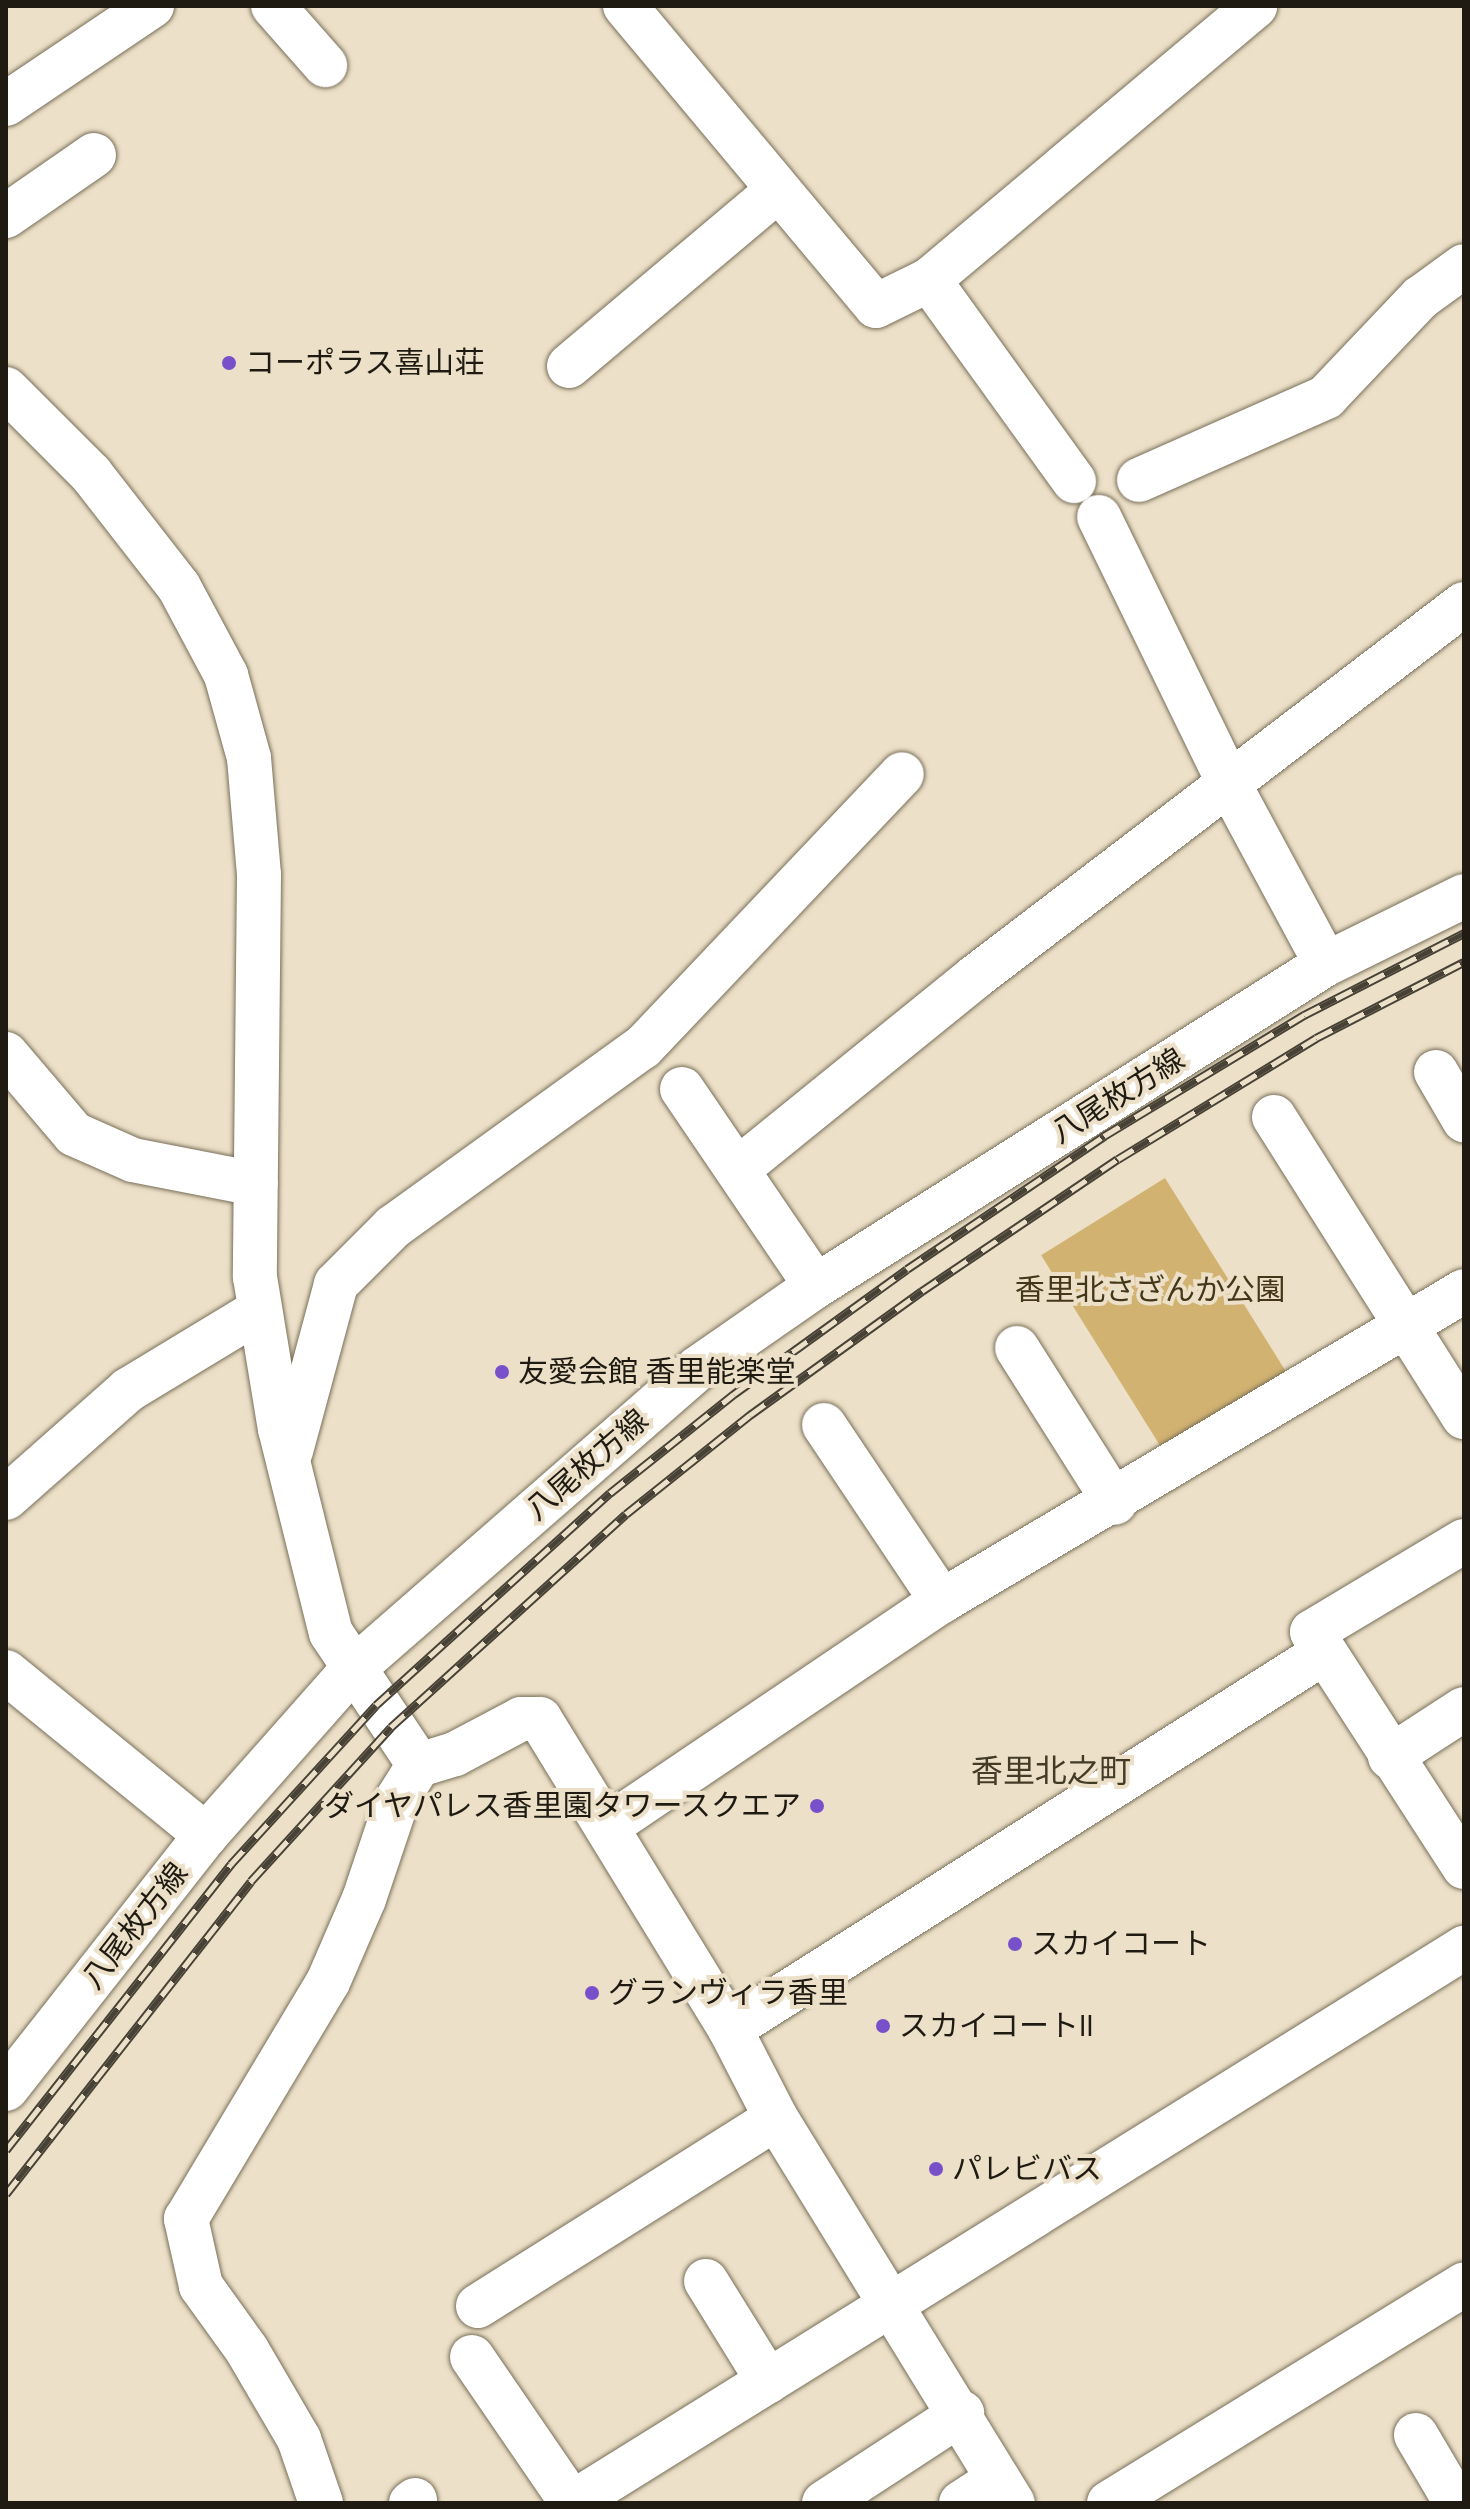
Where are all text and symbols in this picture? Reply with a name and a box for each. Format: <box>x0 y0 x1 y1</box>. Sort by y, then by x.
place label: コーポラス喜山荘 <box>245 345 485 381</box>
marker: コーポラス喜山荘 <box>220 354 238 372</box>
street label: 八尾枚方線 <box>1045 1041 1191 1151</box>
park label: 香里北さざんか公園 <box>1015 1272 1285 1308</box>
place label: 友愛会館 香里能楽堂 <box>518 1354 796 1390</box>
marker: 友愛会館 香里能楽堂 <box>493 1363 511 1381</box>
street label: 八尾枚方線 <box>519 1402 655 1528</box>
district label: 香里北之町 <box>971 1752 1131 1790</box>
place label: ダイヤパレス香里園タワースクエア <box>321 1788 801 1824</box>
marker: ダイヤパレス香里園タワースクエア <box>808 1797 826 1815</box>
street label: 八尾枚方線 <box>75 1856 195 1996</box>
place label: スカイコート <box>1031 1926 1211 1962</box>
marker: スカイコート <box>1006 1935 1024 1953</box>
place label: グランヴィラ香里 <box>608 1975 848 2011</box>
marker: グランヴィラ香里 <box>583 1984 601 2002</box>
place label: スカイコートII <box>899 2008 1094 2044</box>
marker: スカイコートII <box>874 2017 892 2035</box>
place label: パレビバス <box>952 2151 1102 2187</box>
marker: パレビバス <box>927 2160 945 2178</box>

